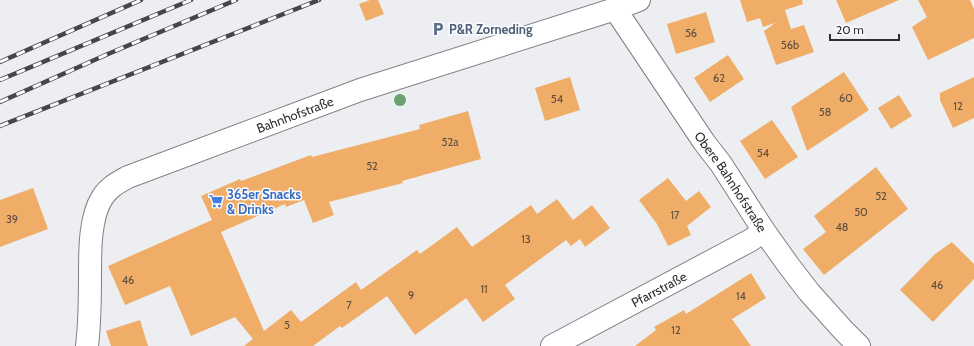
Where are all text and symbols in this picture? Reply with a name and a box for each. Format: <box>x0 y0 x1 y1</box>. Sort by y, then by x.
scale bar <box>830 16 899 42</box>
parking icon: P&R Zorneding <box>430 21 446 37</box>
place label: P&R Zorneding <box>449 21 533 37</box>
text: 20 m <box>836 22 864 37</box>
house number: 56 <box>685 26 697 40</box>
house number: 56b <box>781 38 799 52</box>
house number: 62 <box>713 71 725 85</box>
house number: 60 <box>839 91 853 105</box>
house number: 54 <box>551 92 564 106</box>
street label: Bahnhofstraße <box>254 93 336 136</box>
house number: 12 <box>953 99 963 113</box>
house number: 58 <box>819 105 831 119</box>
street label: Obere Bahnhofstraße <box>691 128 771 235</box>
house number: 52a <box>442 135 459 149</box>
house number: 54 <box>757 146 770 160</box>
house number: 52 <box>366 159 378 173</box>
place label: 365er Snacks & Drinks <box>227 186 302 217</box>
house number: 52 <box>875 189 887 203</box>
supermarket icon: 365er Snacks & Drinks <box>208 193 224 209</box>
house number: 50 <box>854 205 868 219</box>
house number: 17 <box>670 208 680 222</box>
house number: 39 <box>6 212 18 226</box>
house number: 48 <box>835 220 849 234</box>
house number: 13 <box>521 232 531 246</box>
street label: Pfarrstraße <box>628 268 689 310</box>
house number: 46 <box>122 273 134 287</box>
house number: 46 <box>931 278 943 292</box>
house number: 11 <box>480 282 488 296</box>
house number: 9 <box>408 288 414 302</box>
house number: 14 <box>736 289 747 303</box>
house number: 7 <box>346 298 352 312</box>
house number: 5 <box>284 318 290 332</box>
house number: 12 <box>671 323 681 337</box>

